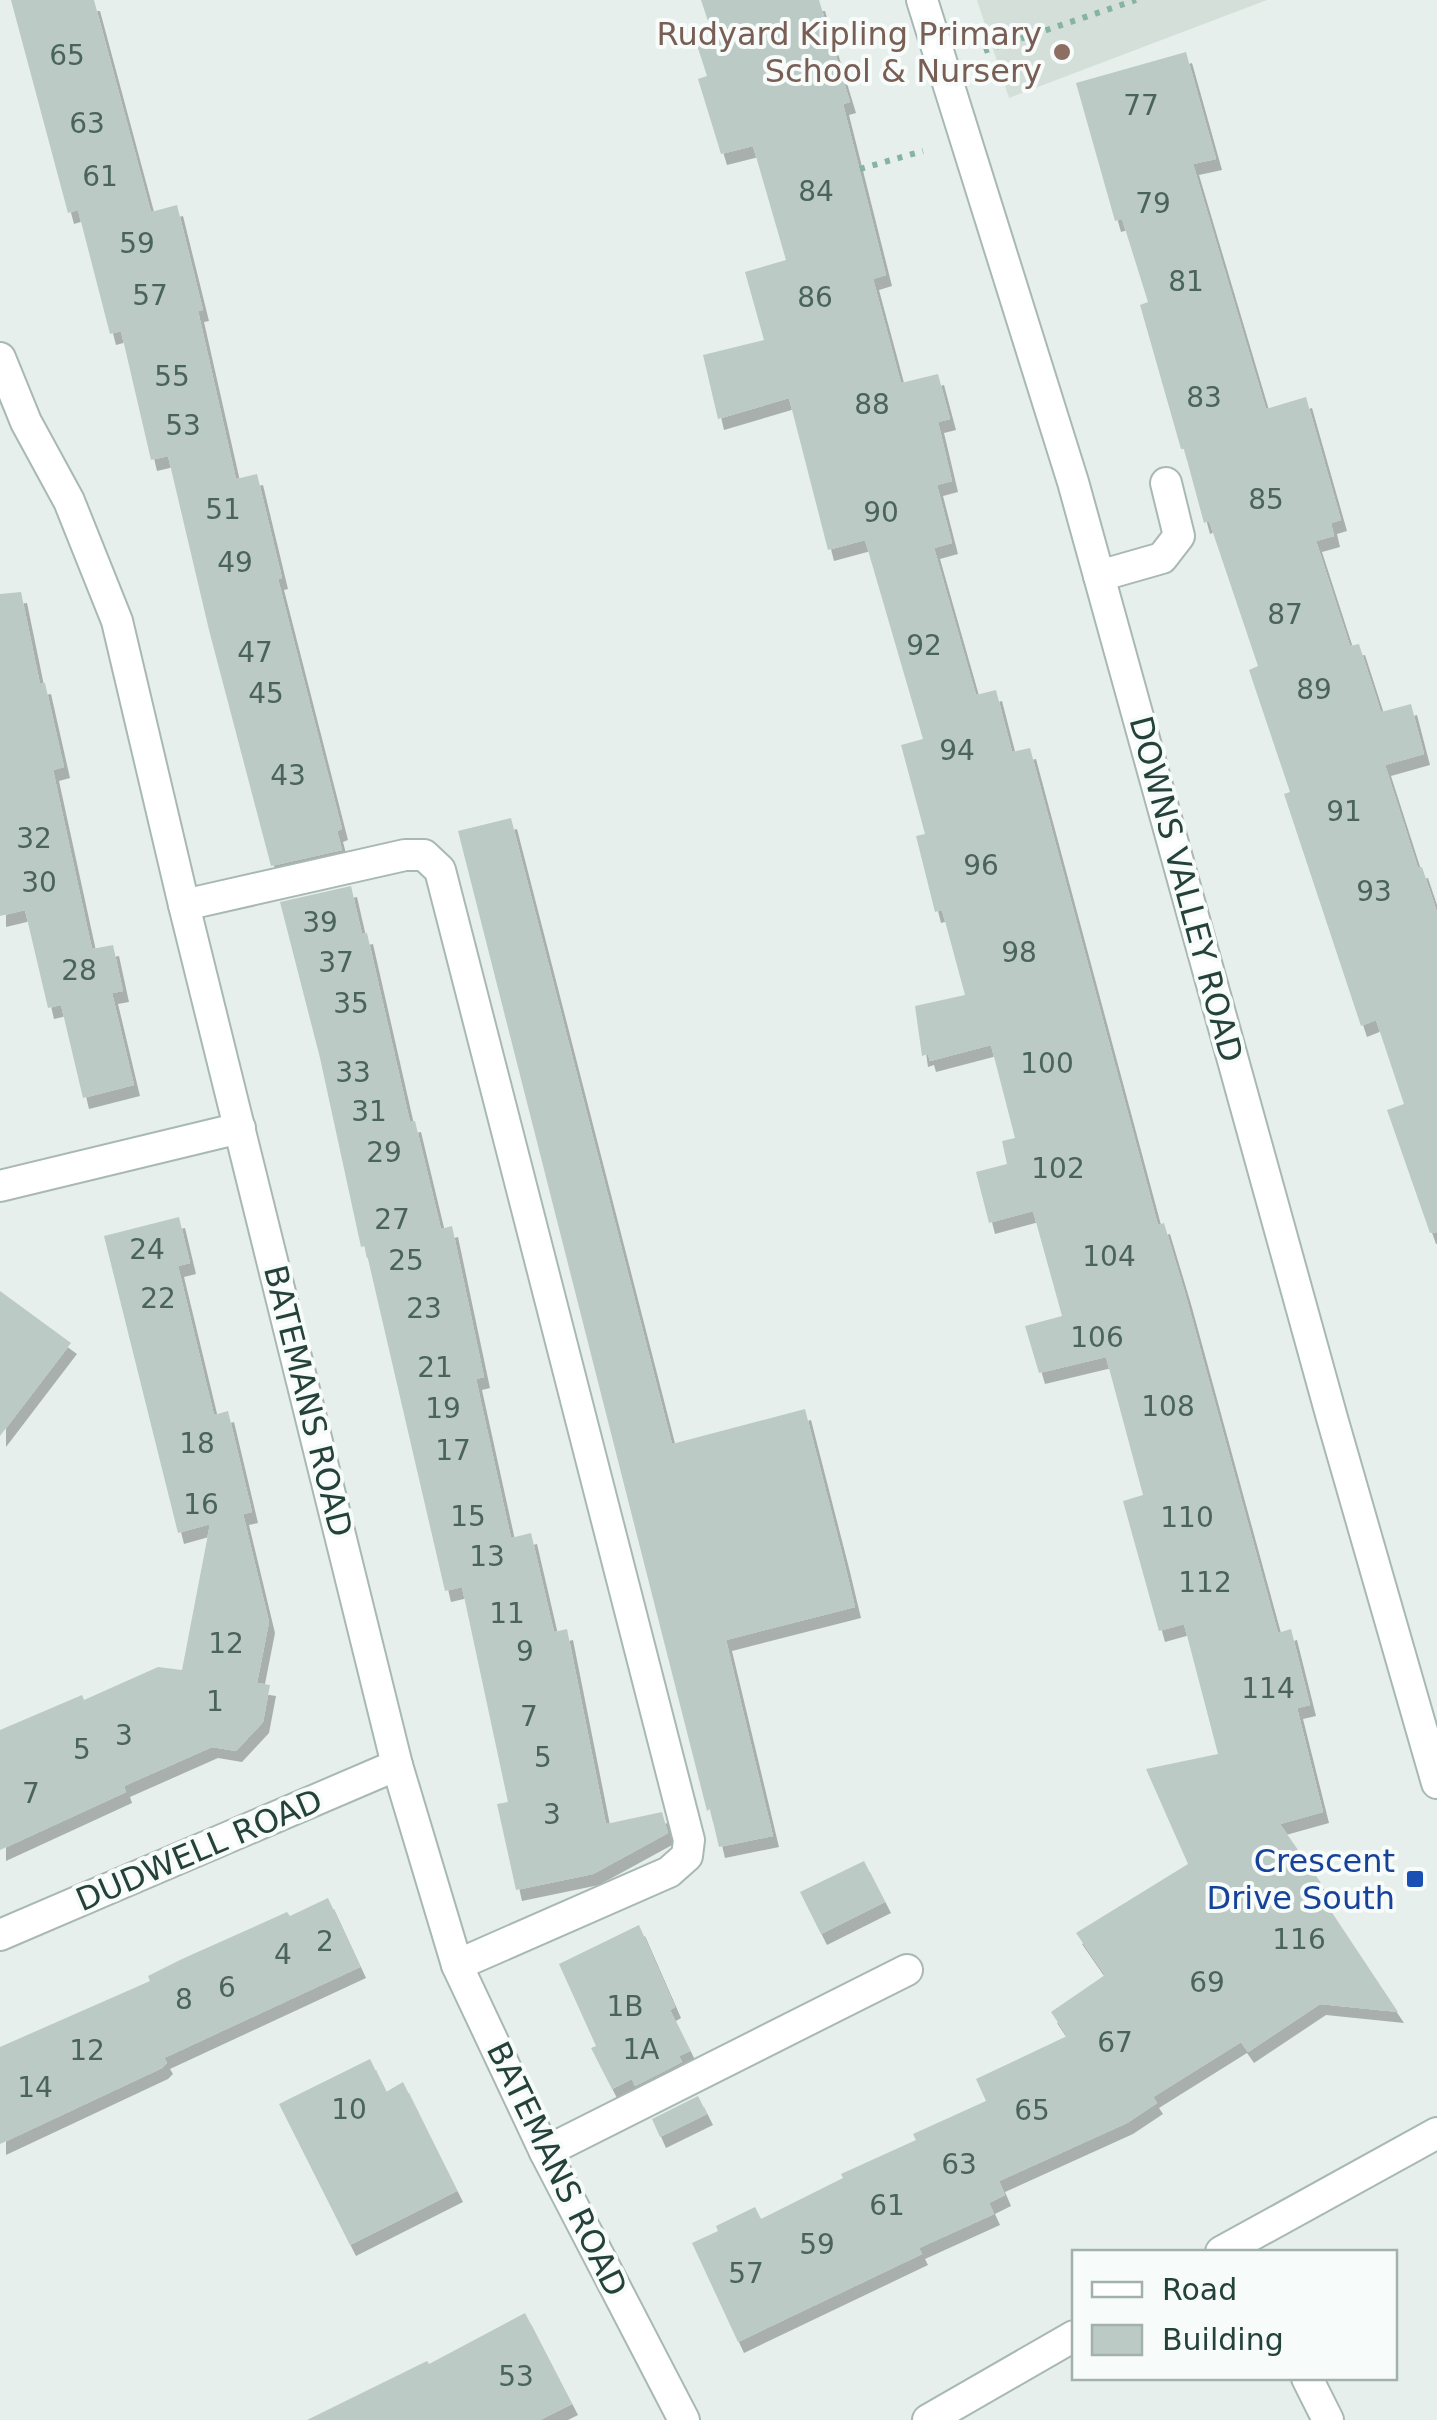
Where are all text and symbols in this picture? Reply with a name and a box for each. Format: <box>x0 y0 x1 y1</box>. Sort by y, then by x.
place label: Rudyard Kipling Primary School & Nursery <box>657 15 1042 90</box>
house number: 65 <box>49 39 85 72</box>
marker: Rudyard Kipling Primary School & Nursery <box>1051 41 1073 63</box>
house number: 77 <box>1123 89 1159 122</box>
house number: 63 <box>69 107 105 140</box>
house number: 61 <box>82 160 118 193</box>
house number: 84 <box>798 175 834 208</box>
house number: 79 <box>1135 187 1171 220</box>
house number: 59 <box>119 227 155 260</box>
house number: 81 <box>1168 265 1204 298</box>
house number: 57 <box>132 279 168 312</box>
house number: 86 <box>797 281 833 314</box>
house number: 55 <box>154 360 190 393</box>
house number: 83 <box>1186 381 1222 414</box>
house number: 88 <box>854 388 890 421</box>
house number: 53 <box>165 409 201 442</box>
house number: 85 <box>1248 483 1284 516</box>
house number: 51 <box>205 493 241 526</box>
house number: 90 <box>863 496 899 529</box>
house number: 49 <box>217 546 253 579</box>
house number: 87 <box>1267 598 1303 631</box>
house number: 92 <box>906 629 942 662</box>
house number: 47 <box>237 636 273 669</box>
house number: 89 <box>1296 673 1332 706</box>
house number: 45 <box>248 677 284 710</box>
street label: DOWNS VALLEY ROAD <box>1121 712 1251 1066</box>
house number: 94 <box>939 734 975 767</box>
house number: 43 <box>270 759 306 792</box>
house number: 91 <box>1326 795 1362 828</box>
house number: 32 <box>16 822 52 855</box>
house number: 96 <box>963 849 999 882</box>
house number: 30 <box>21 866 57 899</box>
house number: 93 <box>1356 875 1392 908</box>
house number: 39 <box>302 906 338 939</box>
house number: 98 <box>1001 936 1037 969</box>
house number: 37 <box>318 946 354 979</box>
house number: 28 <box>61 954 97 987</box>
house number: 35 <box>333 987 369 1020</box>
house number: 100 <box>1020 1047 1074 1080</box>
house number: 33 <box>335 1056 371 1089</box>
house number: 31 <box>351 1095 387 1128</box>
house number: 29 <box>366 1136 402 1169</box>
house number: 102 <box>1031 1152 1085 1185</box>
house number: 27 <box>374 1203 410 1236</box>
house number: 24 <box>129 1233 165 1266</box>
house number: 104 <box>1082 1240 1136 1273</box>
house number: 25 <box>388 1244 424 1277</box>
street label: BATEMANS ROAD <box>256 1261 360 1541</box>
house number: 22 <box>140 1282 176 1315</box>
house number: 23 <box>406 1292 442 1325</box>
house number: 106 <box>1070 1321 1124 1354</box>
house number: 21 <box>417 1351 453 1384</box>
house number: 108 <box>1141 1390 1195 1423</box>
house number: 19 <box>425 1392 461 1425</box>
house number: 18 <box>179 1427 215 1460</box>
house number: 17 <box>435 1434 471 1467</box>
house number: 16 <box>183 1488 219 1521</box>
house number: 15 <box>450 1500 486 1533</box>
house number: 110 <box>1160 1501 1214 1534</box>
house number: 13 <box>469 1540 505 1573</box>
house number: 112 <box>1178 1566 1232 1599</box>
house number: 11 <box>489 1597 525 1630</box>
house number: 12 <box>208 1627 244 1660</box>
house number: 9 <box>516 1635 534 1668</box>
house number: 114 <box>1241 1672 1295 1705</box>
house number: 1 <box>206 1685 224 1718</box>
house number: 7 <box>520 1700 538 1733</box>
house number: 3 <box>115 1719 133 1752</box>
house number: 5 <box>73 1733 91 1766</box>
house number: 5 <box>534 1741 552 1774</box>
house number: 7 <box>22 1777 40 1810</box>
street label: DUDWELL ROAD <box>70 1781 328 1919</box>
house number: 3 <box>543 1798 561 1831</box>
place label: Crescent Drive South <box>1207 1842 1395 1917</box>
marker: Crescent Drive South <box>1404 1868 1426 1890</box>
house number: 116 <box>1272 1923 1326 1956</box>
house number: 2 <box>316 1925 334 1958</box>
house number: 4 <box>274 1938 292 1971</box>
house number: 69 <box>1189 1966 1225 1999</box>
house number: 6 <box>218 1971 236 2004</box>
house number: 8 <box>175 1983 193 2016</box>
house number: 1B <box>606 1990 644 2023</box>
house number: 67 <box>1097 2026 1133 2059</box>
house number: 1A <box>623 2033 659 2066</box>
house number: 12 <box>69 2034 105 2067</box>
street label: BATEMANS ROAD <box>479 2036 635 2302</box>
house number: 14 <box>17 2071 53 2104</box>
house number: 10 <box>331 2093 367 2126</box>
house number: 65 <box>1014 2094 1050 2127</box>
house number: 63 <box>941 2148 977 2181</box>
house number: 61 <box>869 2189 905 2222</box>
house number: 59 <box>799 2228 835 2261</box>
legend <box>1072 2250 1397 2380</box>
house number: 57 <box>728 2257 764 2290</box>
text: Road <box>1162 2272 1237 2307</box>
text: Building <box>1162 2322 1284 2357</box>
house number: 53 <box>498 2360 534 2393</box>

